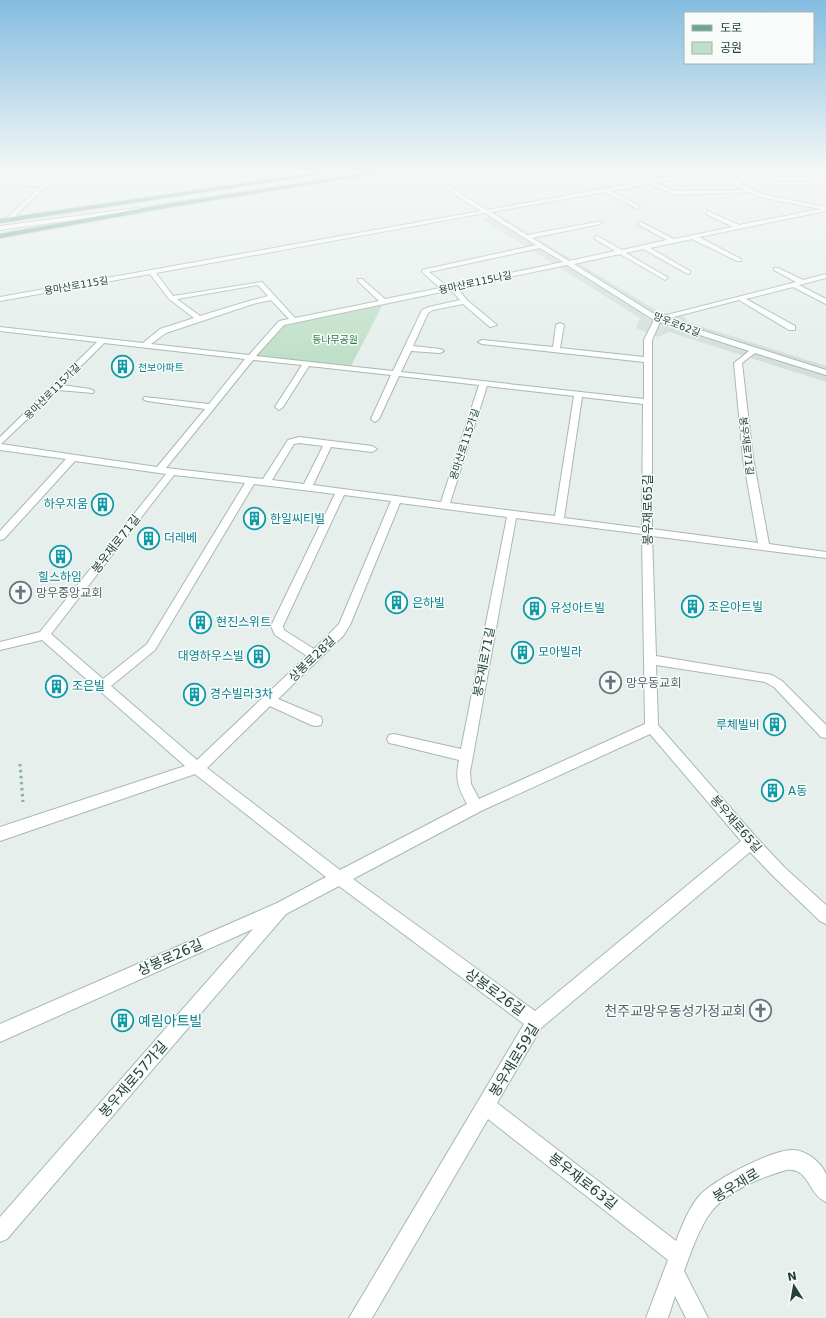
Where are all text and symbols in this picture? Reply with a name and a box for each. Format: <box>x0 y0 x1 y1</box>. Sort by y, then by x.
legend <box>684 12 814 64</box>
text: 도로 <box>720 21 742 35</box>
text: 공원 <box>720 41 742 55</box>
street label: 용마산로115나길 <box>438 269 513 296</box>
street label: 용마산로115길 <box>43 274 109 297</box>
street label: 망우로62길 <box>652 310 702 338</box>
park label: 등나무공원 <box>312 334 358 345</box>
building icon: 천보아파트 <box>109 354 135 380</box>
street label: 용마산로115가길 <box>22 361 83 422</box>
place label: 천보아파트 <box>138 362 184 373</box>
street label: 용마산로115가길 <box>448 407 481 481</box>
street label: 봉우재로71길 <box>737 416 756 476</box>
street label: 봉우재로65길 <box>641 475 655 545</box>
building icon: 하우지움 <box>90 491 116 517</box>
place label: 하우지움 <box>44 497 88 511</box>
building icon: 한일씨티빌 <box>242 506 268 532</box>
street label: 봉우재로71길 <box>89 512 143 576</box>
place label: 한일씨티빌 <box>270 512 325 526</box>
building icon: 더레베 <box>136 525 162 551</box>
place label: 더레베 <box>164 531 197 545</box>
building icon: 힐스하임 <box>47 543 73 569</box>
place label: 힐스하임 <box>38 570 82 584</box>
church icon: 망우중앙교회 <box>7 580 33 606</box>
place label: 망우중앙교회 <box>36 586 102 600</box>
building icon: 은하빌 <box>384 590 410 616</box>
building icon: 조은아트빌 <box>679 594 705 620</box>
building icon: 유성아트빌 <box>521 595 547 621</box>
place label: 은하빌 <box>412 596 445 610</box>
place label: 조은아트빌 <box>708 600 763 614</box>
place label: 유성아트빌 <box>550 601 605 615</box>
building icon: 현진스위트 <box>187 609 213 635</box>
place label: 현진스위트 <box>216 615 271 629</box>
street label: 봉우재로71길 <box>470 626 498 698</box>
street label: 상봉로28길 <box>286 633 338 685</box>
building icon: 모아빌라 <box>510 639 536 665</box>
building icon: 대영하우스빌 <box>246 643 272 669</box>
place label: 모아빌라 <box>538 645 582 659</box>
place label: 대영하우스빌 <box>178 649 244 663</box>
church icon: 망우동교회 <box>597 670 623 696</box>
building icon: 조은빌 <box>43 673 69 699</box>
place label: 망우동교회 <box>626 676 681 690</box>
place label: 조은빌 <box>72 679 105 693</box>
building icon: 경수빌라3차 <box>182 681 208 707</box>
place label: 경수빌라3차 <box>210 687 273 701</box>
building icon: 루체빌비 <box>762 712 788 738</box>
place label: 루체빌비 <box>716 718 760 732</box>
building icon: A동 <box>759 778 785 804</box>
place label: A동 <box>788 784 807 798</box>
street label: 봉우재로65길 <box>708 793 764 855</box>
street label: 상봉로26길 <box>135 936 205 978</box>
street label: 상봉로26길 <box>462 965 528 1019</box>
church icon: 천주교망우동성가정교회 <box>748 998 774 1024</box>
place label: 천주교망우동성가정교회 <box>604 1003 746 1019</box>
building icon: 예림아트빌 <box>110 1008 136 1034</box>
place label: 예림아트빌 <box>138 1013 202 1029</box>
street label: 봉우재로59길 <box>486 1021 542 1099</box>
street label: 봉우재로57가길 <box>96 1038 170 1120</box>
street label: 봉우재로63길 <box>546 1149 620 1213</box>
street label: 봉우재로 <box>710 1165 762 1205</box>
north arrow <box>774 1266 814 1306</box>
text: N <box>786 1269 798 1284</box>

